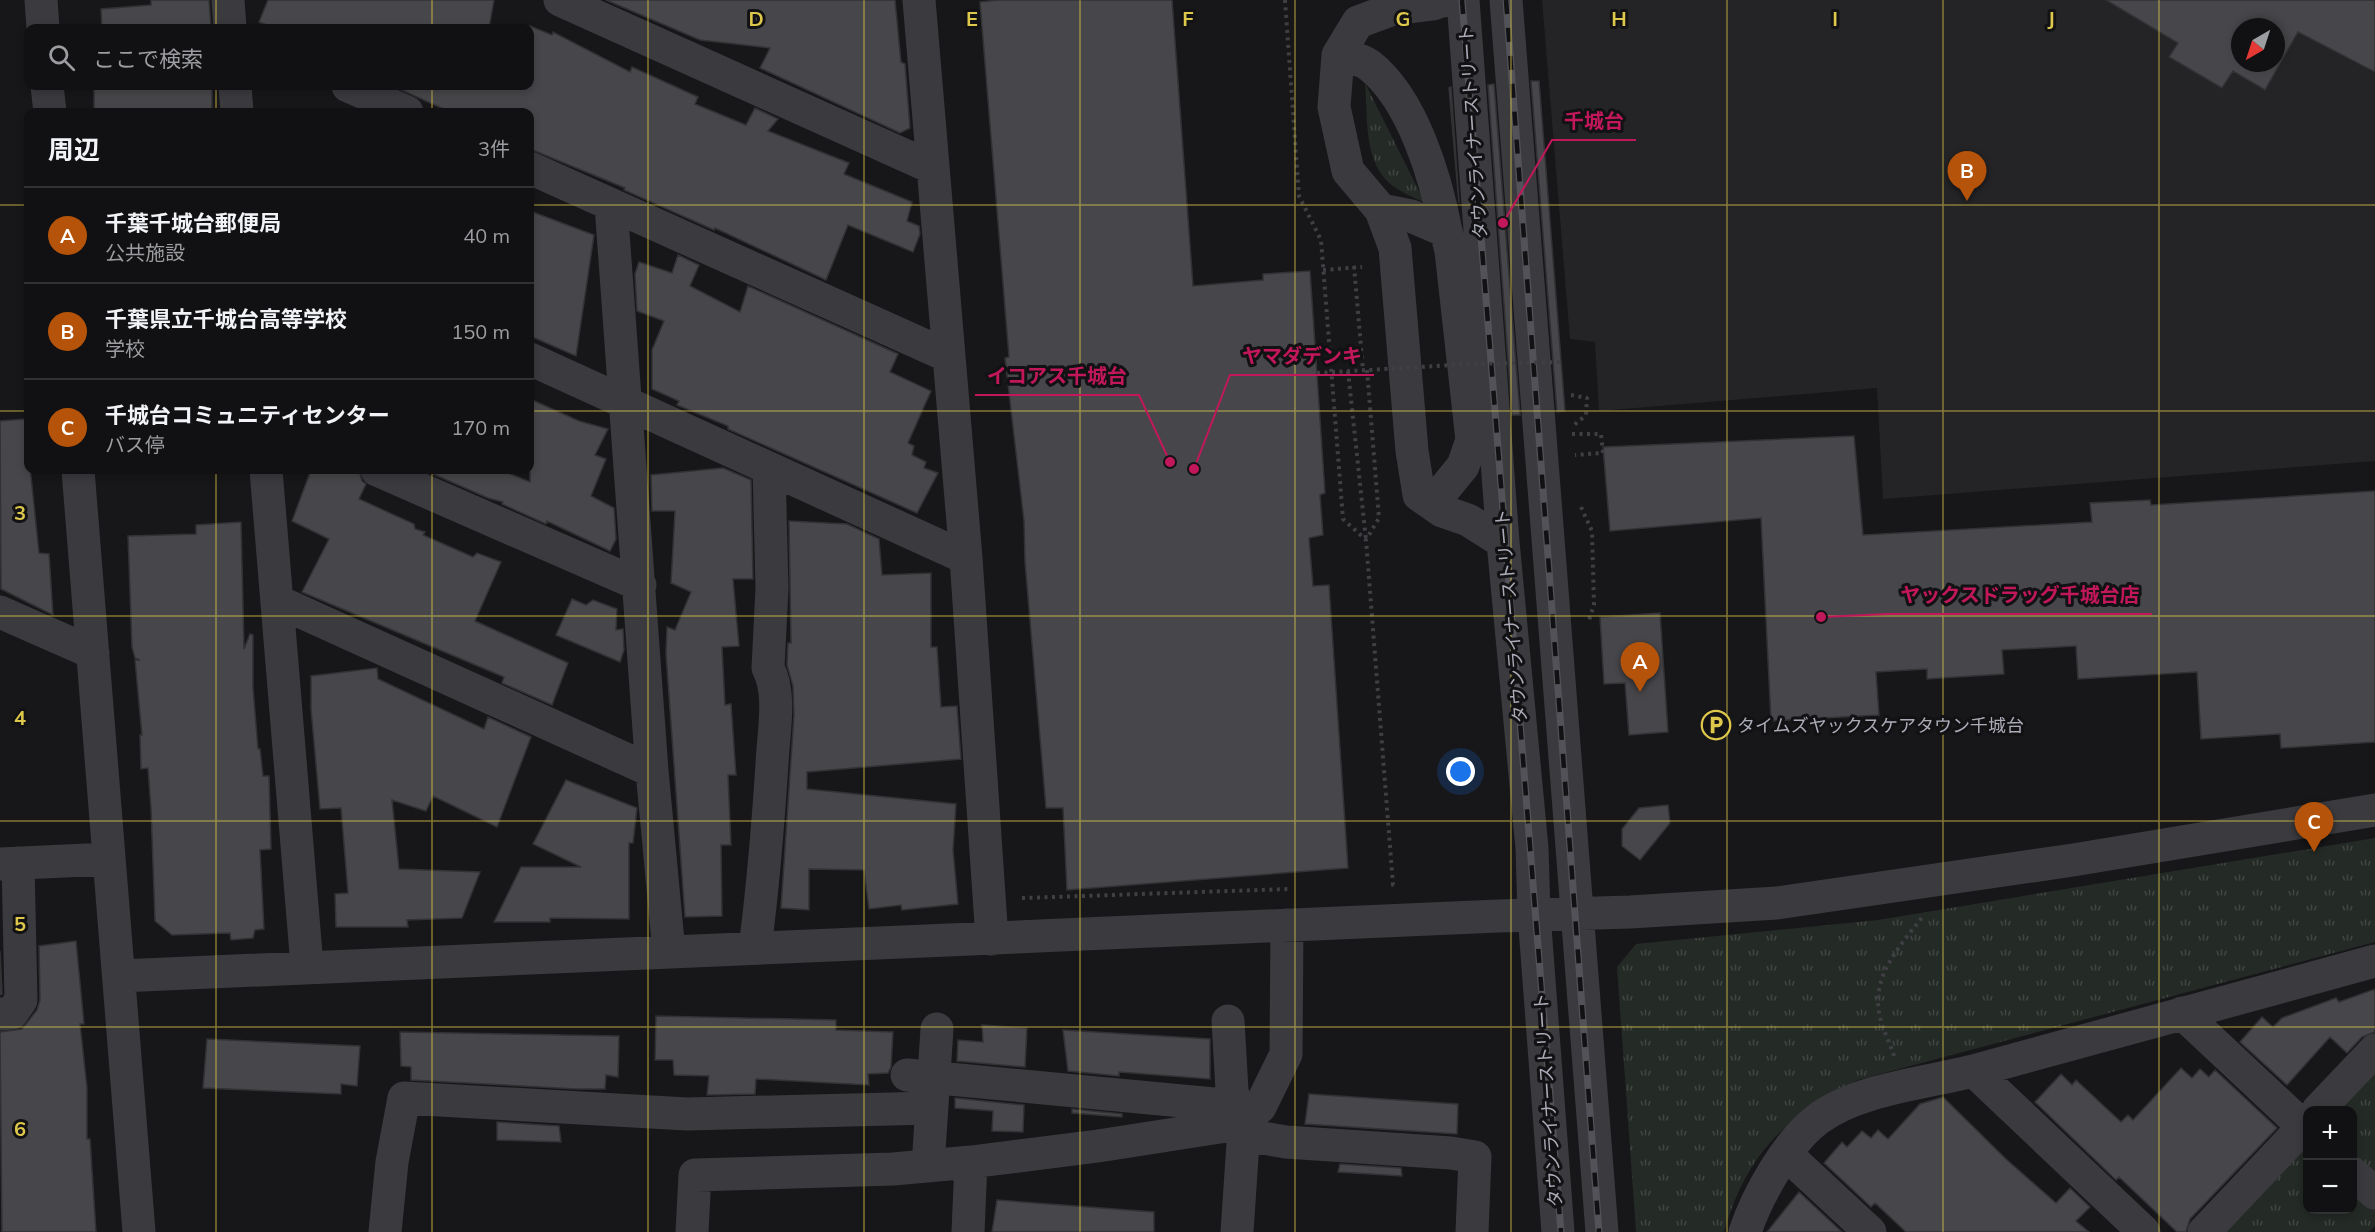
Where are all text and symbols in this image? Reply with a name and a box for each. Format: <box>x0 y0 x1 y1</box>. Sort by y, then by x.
text: D <box>748 6 764 31</box>
text: E <box>966 6 978 31</box>
text: F <box>1182 6 1194 31</box>
text: G <box>1396 6 1410 31</box>
text: H <box>1611 6 1627 31</box>
text: I <box>1832 6 1838 31</box>
text: J <box>2047 6 2055 31</box>
north arrow <box>2231 18 2285 72</box>
search box <box>24 24 534 90</box>
street label: タウンライナーストリート <box>1454 24 1492 240</box>
icon: search <box>45 41 78 74</box>
text: ここで検索 <box>93 45 203 73</box>
callout: 千城台 <box>1552 102 1636 140</box>
text: 千城台 <box>1564 108 1624 133</box>
text: 周辺 <box>48 133 100 166</box>
text: 3件 <box>478 136 510 161</box>
pin: B <box>1948 152 1986 201</box>
text: 千葉千城台郵便局 <box>105 209 281 237</box>
text: A <box>60 223 75 248</box>
text: 40 m <box>463 223 510 248</box>
text: 公共施設 <box>105 240 185 265</box>
text: 千葉県立千城台高等学校 <box>105 305 347 333</box>
text: B <box>61 319 74 344</box>
text: 150 m <box>451 319 510 344</box>
text: 学校 <box>105 336 145 361</box>
callout: ヤマダデンキ <box>1230 337 1374 375</box>
text: ヤマダデンキ <box>1242 343 1362 368</box>
callout: イコアス千城台 <box>975 357 1139 395</box>
text: イコアス千城台 <box>987 363 1127 388</box>
text: 千城台コミュニティセンター <box>105 401 390 429</box>
text: C <box>61 415 74 440</box>
text: 170 m <box>451 415 510 440</box>
text: バス停 <box>105 432 165 457</box>
text: 3 <box>14 500 26 525</box>
street label: タウンライナーストリート <box>1490 508 1532 724</box>
callout: ヤックスドラッグ千城台店 <box>1888 576 2152 614</box>
text: ヤックスドラッグ千城台店 <box>1900 582 2140 607</box>
pin: A <box>1620 642 1660 692</box>
text: 4 <box>14 705 26 730</box>
parking icon: タイムズヤックスケアタウン千城台 <box>1700 709 1732 741</box>
place label: タイムズヤックスケアタウン千城台 <box>1737 714 2024 737</box>
your location <box>1446 757 1475 786</box>
pin: C <box>2294 802 2334 852</box>
text: 5 <box>14 911 26 936</box>
street label: タウンライナーストリート <box>1529 992 1567 1208</box>
map controls <box>2303 1106 2357 1214</box>
button: + <box>2303 1106 2357 1160</box>
text: 6 <box>14 1116 26 1141</box>
button: − <box>2303 1160 2357 1214</box>

